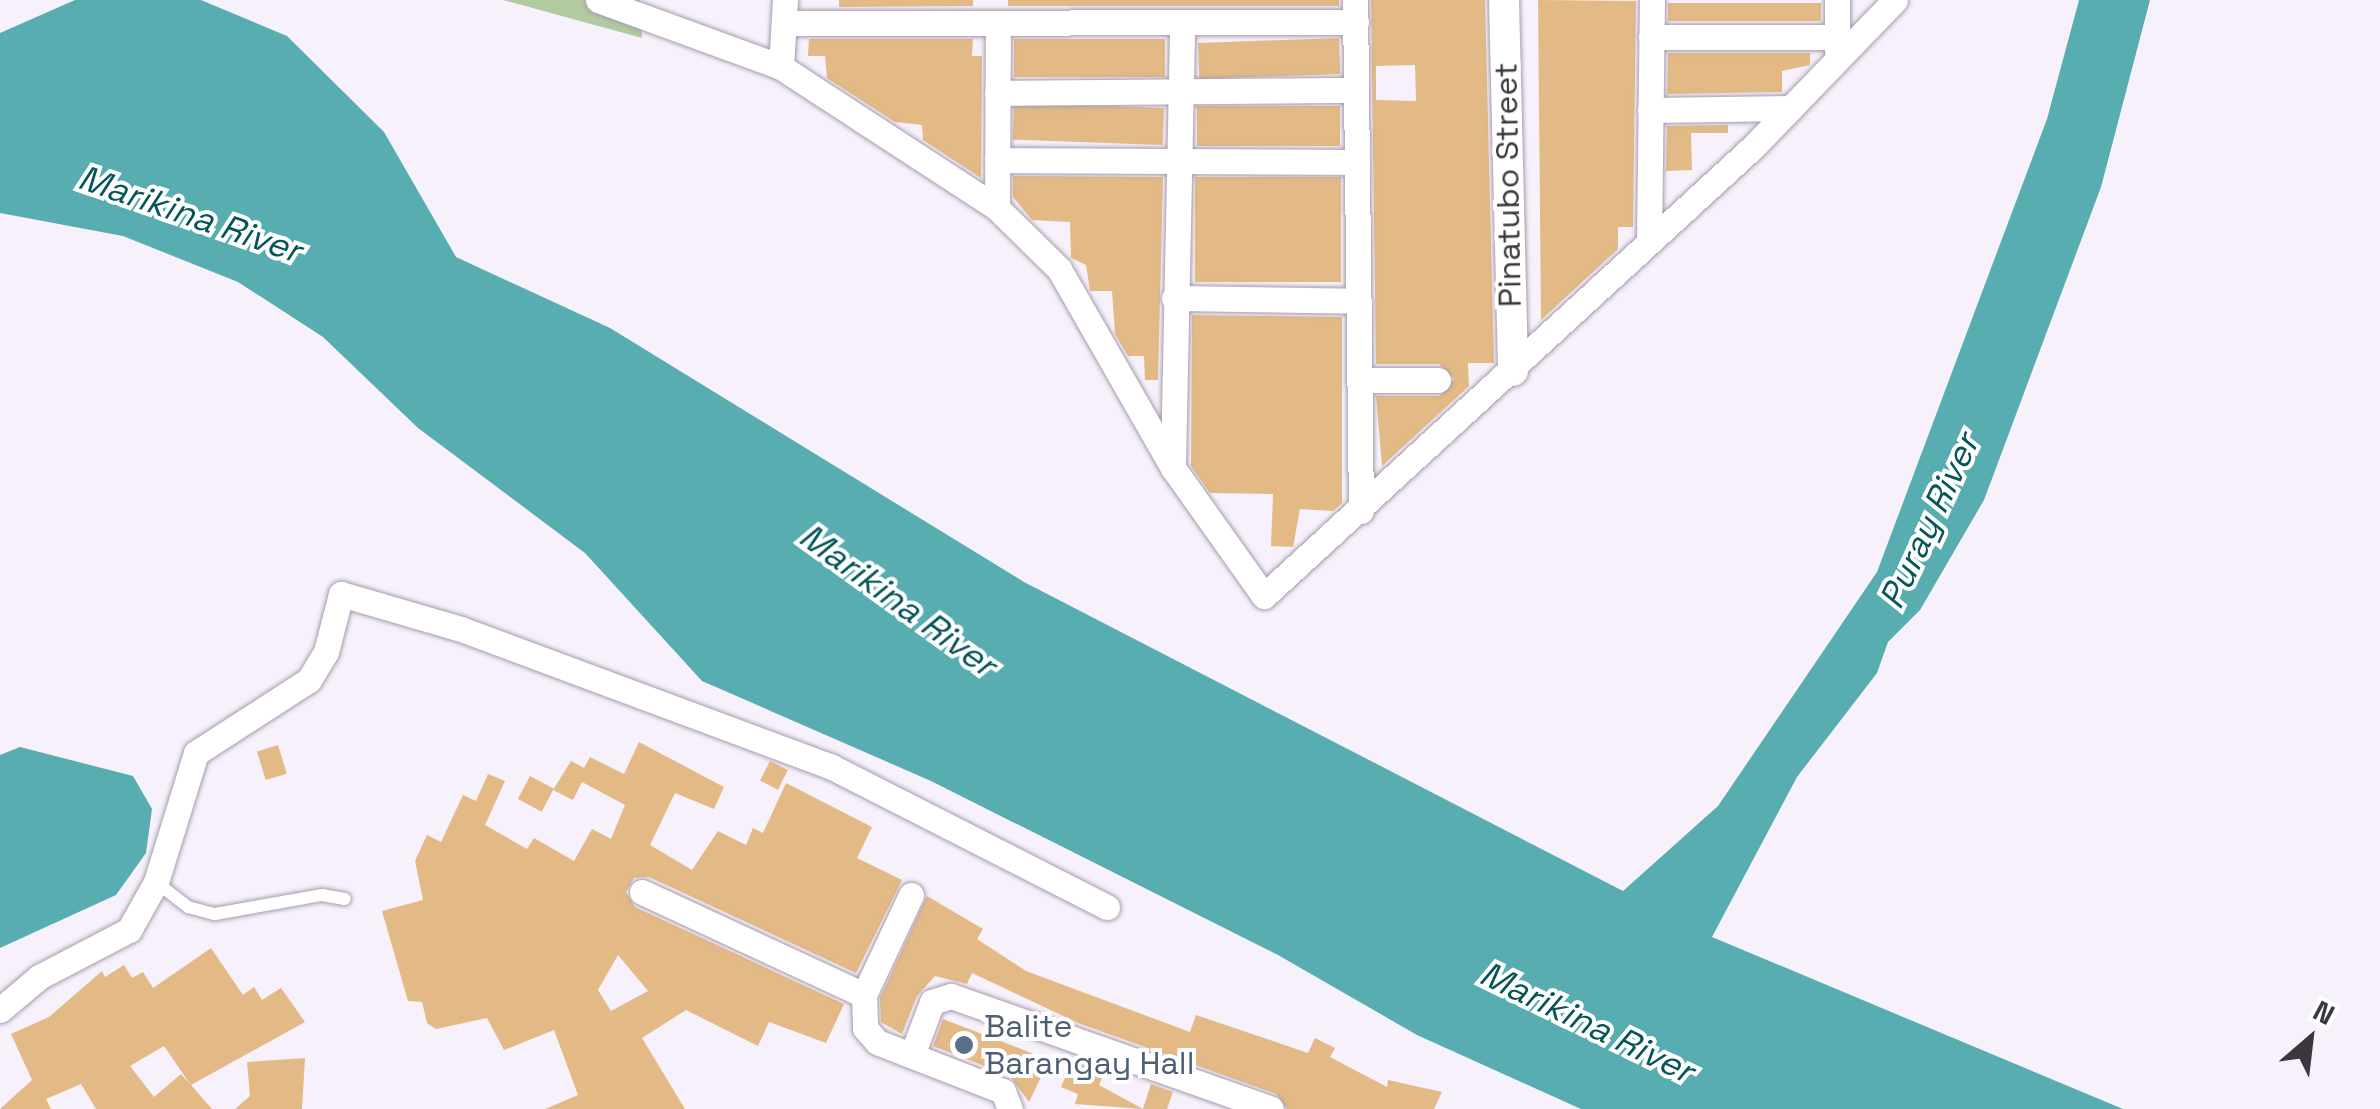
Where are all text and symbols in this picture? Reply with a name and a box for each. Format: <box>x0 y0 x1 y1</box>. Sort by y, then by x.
street label: Pinatubo Street <box>1487 62 1529 308</box>
water label: Marikina River <box>73 156 307 272</box>
water label: Puray River <box>1870 427 1988 615</box>
water label: Marikina River <box>791 515 1005 685</box>
water label: Marikina River <box>1473 952 1701 1092</box>
north arrow <box>2260 989 2360 1089</box>
text: N <box>2307 992 2341 1033</box>
place label: Balite Barangay Hall <box>984 1008 1195 1083</box>
marker: Balite Barangay Hall <box>953 1034 975 1056</box>

